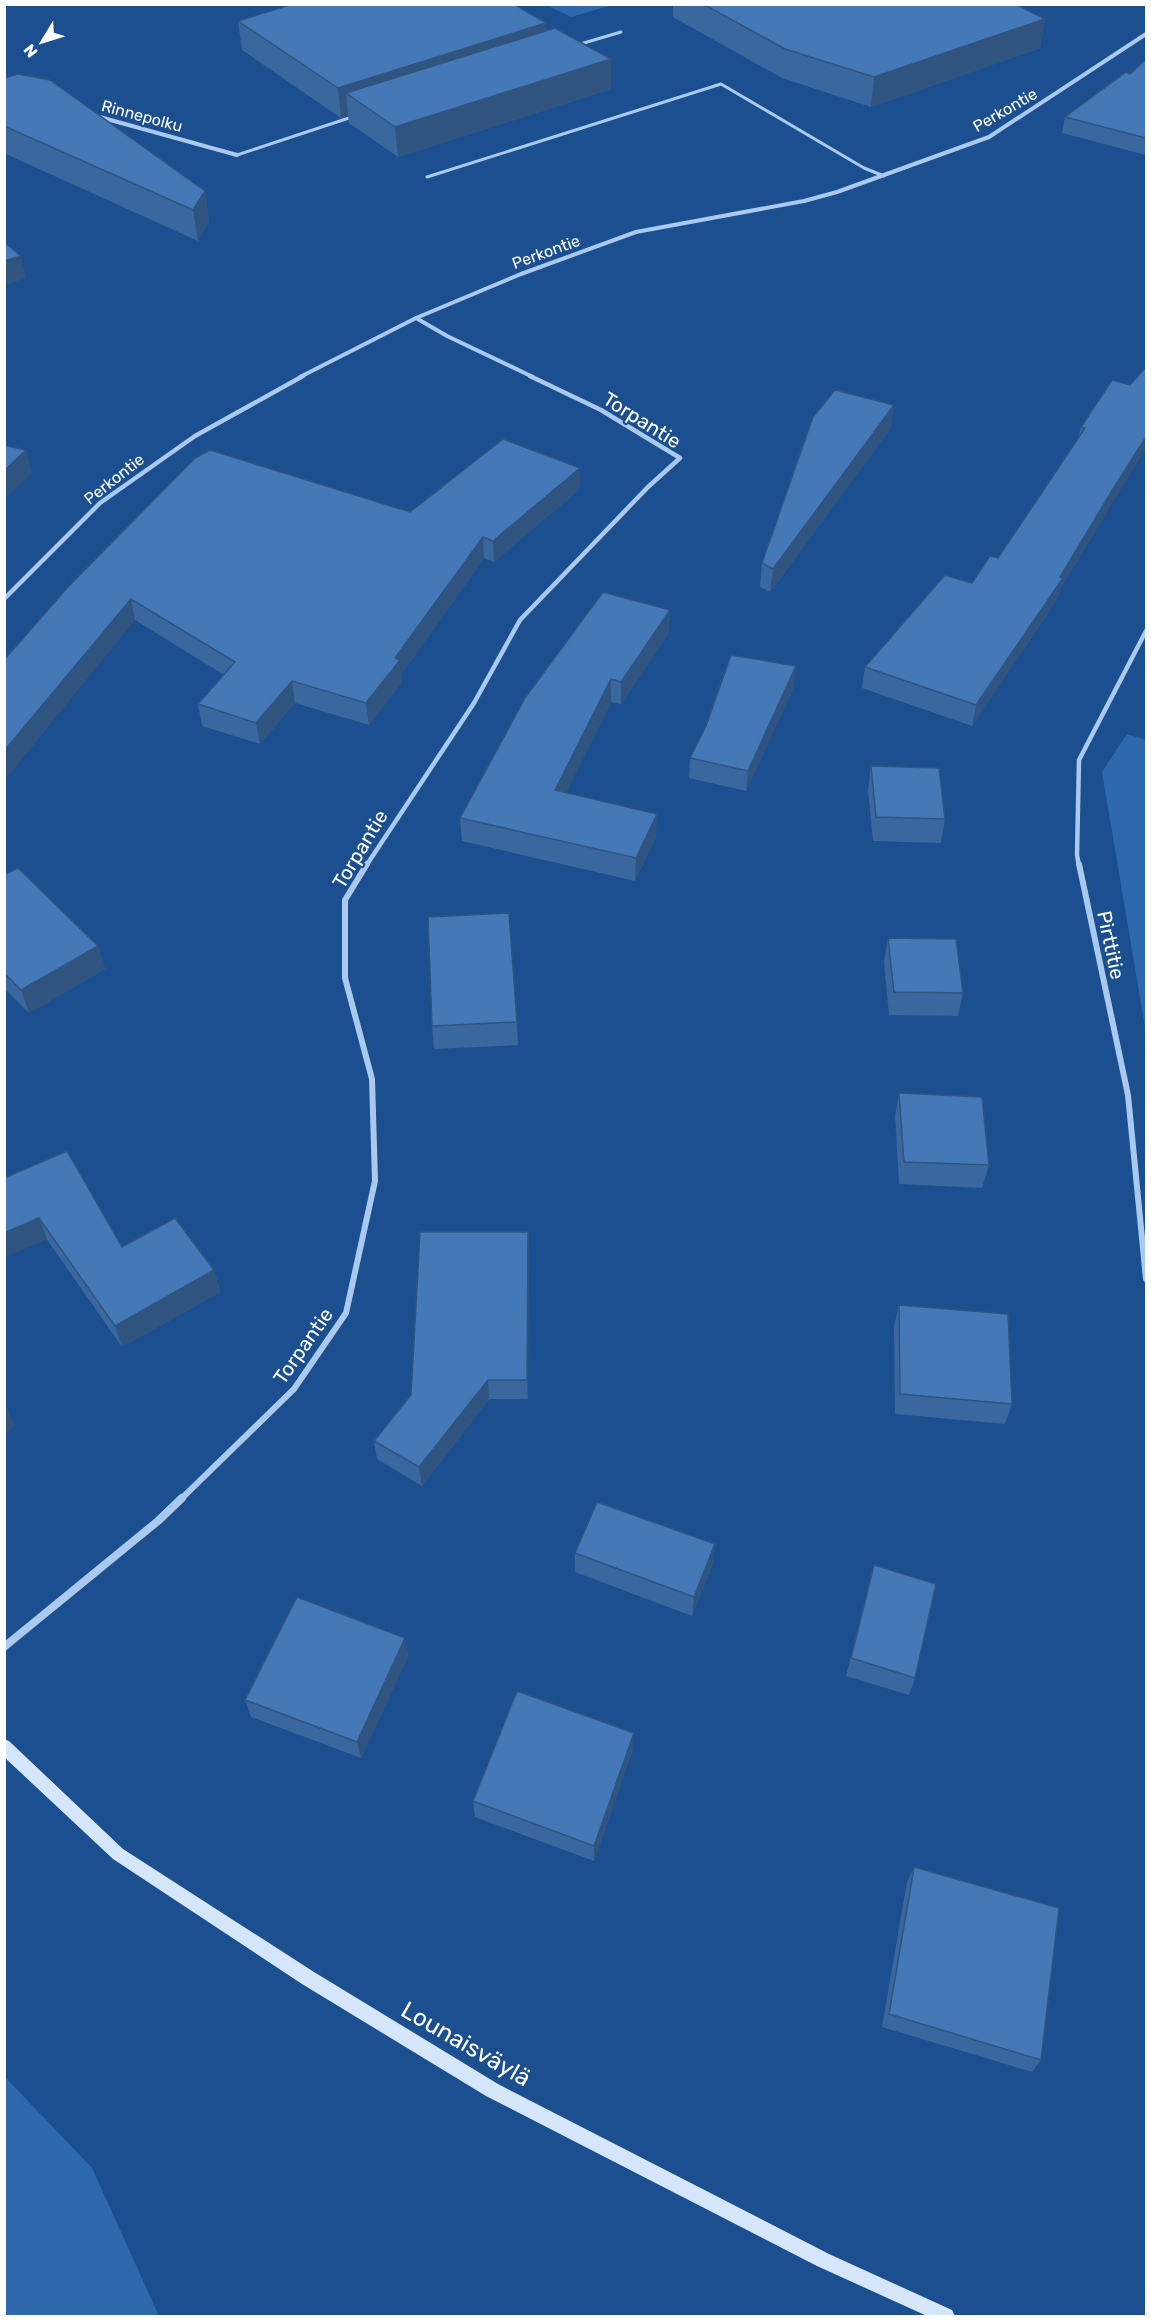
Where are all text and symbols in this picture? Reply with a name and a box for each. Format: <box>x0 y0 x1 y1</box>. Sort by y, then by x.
north arrow <box>12 12 72 72</box>
text: N <box>20 41 42 61</box>
street label: Perkontie <box>970 84 1040 136</box>
street label: Rinnepolku <box>99 96 185 136</box>
street label: Perkontie <box>509 231 583 273</box>
street label: Torpantie <box>599 387 685 453</box>
street label: Perkontie <box>80 450 148 508</box>
street label: Torpantie <box>327 805 393 893</box>
street label: Pirttitie <box>1092 908 1130 982</box>
street label: Torpantie <box>268 1303 338 1389</box>
street label: Lounaisväylä <box>396 1996 536 2092</box>

